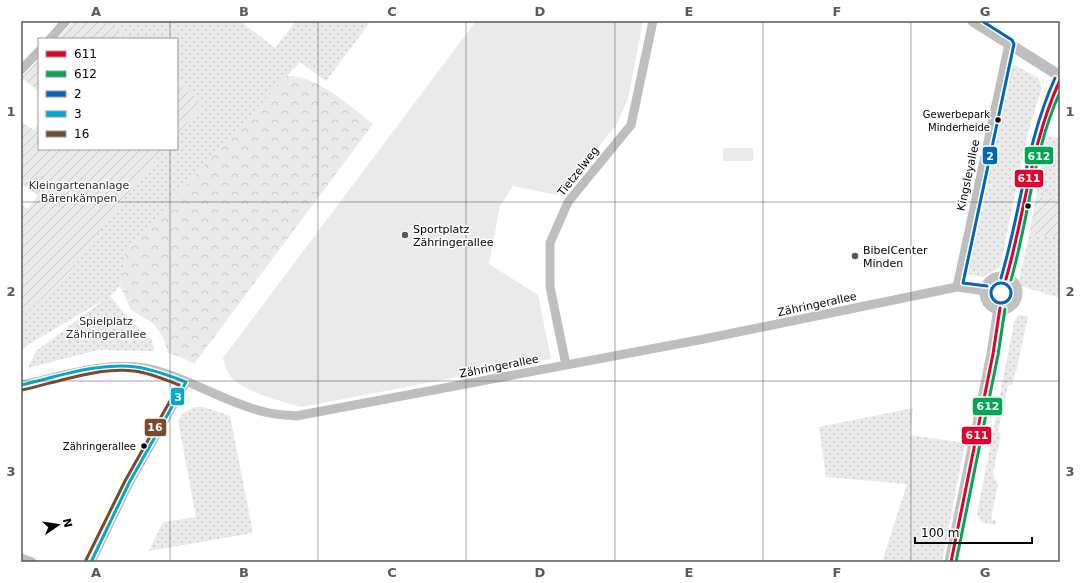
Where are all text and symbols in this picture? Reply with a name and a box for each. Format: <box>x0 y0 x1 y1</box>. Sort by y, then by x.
text: A <box>91 4 101 19</box>
text: B <box>239 4 249 19</box>
text: C <box>387 4 397 19</box>
text: D <box>535 4 546 19</box>
text: E <box>685 4 693 19</box>
text: F <box>833 4 841 19</box>
text: G <box>980 4 990 19</box>
legend <box>38 38 178 150</box>
text: 611 <box>74 47 97 61</box>
text: 612 <box>74 67 97 81</box>
text: 2 <box>74 87 82 101</box>
text: 1 <box>6 104 16 119</box>
text: 1 <box>1065 104 1075 119</box>
text: 3 <box>74 107 82 121</box>
place label: Gewerbepark Minderheide <box>923 109 990 133</box>
marker: Gewerbepark Minderheide <box>993 115 1003 125</box>
text: 16 <box>74 127 89 141</box>
street label: Kingsleyallee <box>955 138 982 212</box>
street label: Tietzelweg <box>555 144 602 199</box>
line badge: 2 <box>982 146 998 165</box>
line badge: 612 <box>1024 146 1054 165</box>
text: 2 <box>986 150 994 163</box>
text: 612 <box>1028 150 1050 163</box>
line badge: 611 <box>1014 169 1044 188</box>
text: 611 <box>1018 172 1040 185</box>
park label: Kleingartenanlage Bärenkämpen <box>29 179 130 205</box>
unlabelled marker <box>1023 201 1033 211</box>
place label: Sportplatz Zähringerallee <box>413 223 494 249</box>
marker: Sportplatz Zähringerallee <box>400 230 410 240</box>
place label: BibelCenter Minden <box>863 244 928 270</box>
marker: BibelCenter Minden <box>850 251 860 261</box>
text: 2 <box>6 284 16 299</box>
text: 2 <box>1065 284 1075 299</box>
street label: Zähringerallee <box>776 290 858 319</box>
park label: Spielplatz Zähringerallee <box>66 315 146 341</box>
street label: Zähringerallee <box>458 352 540 381</box>
line badge: 3 <box>170 387 185 406</box>
text: 3 <box>174 391 182 404</box>
line badge: 612 <box>972 397 1003 416</box>
text: 612 <box>977 400 999 413</box>
line badge: 16 <box>144 418 167 437</box>
text: 16 <box>147 421 163 434</box>
line badge: 611 <box>961 426 992 445</box>
text: 611 <box>966 429 988 442</box>
place label: Zähringerallee <box>63 441 136 452</box>
marker: Zähringerallee <box>139 441 149 451</box>
text: 3 <box>6 464 16 479</box>
text: 3 <box>1065 464 1075 479</box>
north arrow <box>38 505 78 545</box>
text: N <box>60 517 75 529</box>
scale bar <box>915 519 1032 545</box>
text: 100 m <box>921 526 959 540</box>
text: A <box>91 565 101 580</box>
text: B <box>239 565 249 580</box>
text: C <box>387 565 397 580</box>
text: D <box>535 565 546 580</box>
text: E <box>685 565 693 580</box>
text: F <box>833 565 841 580</box>
text: G <box>980 565 990 580</box>

